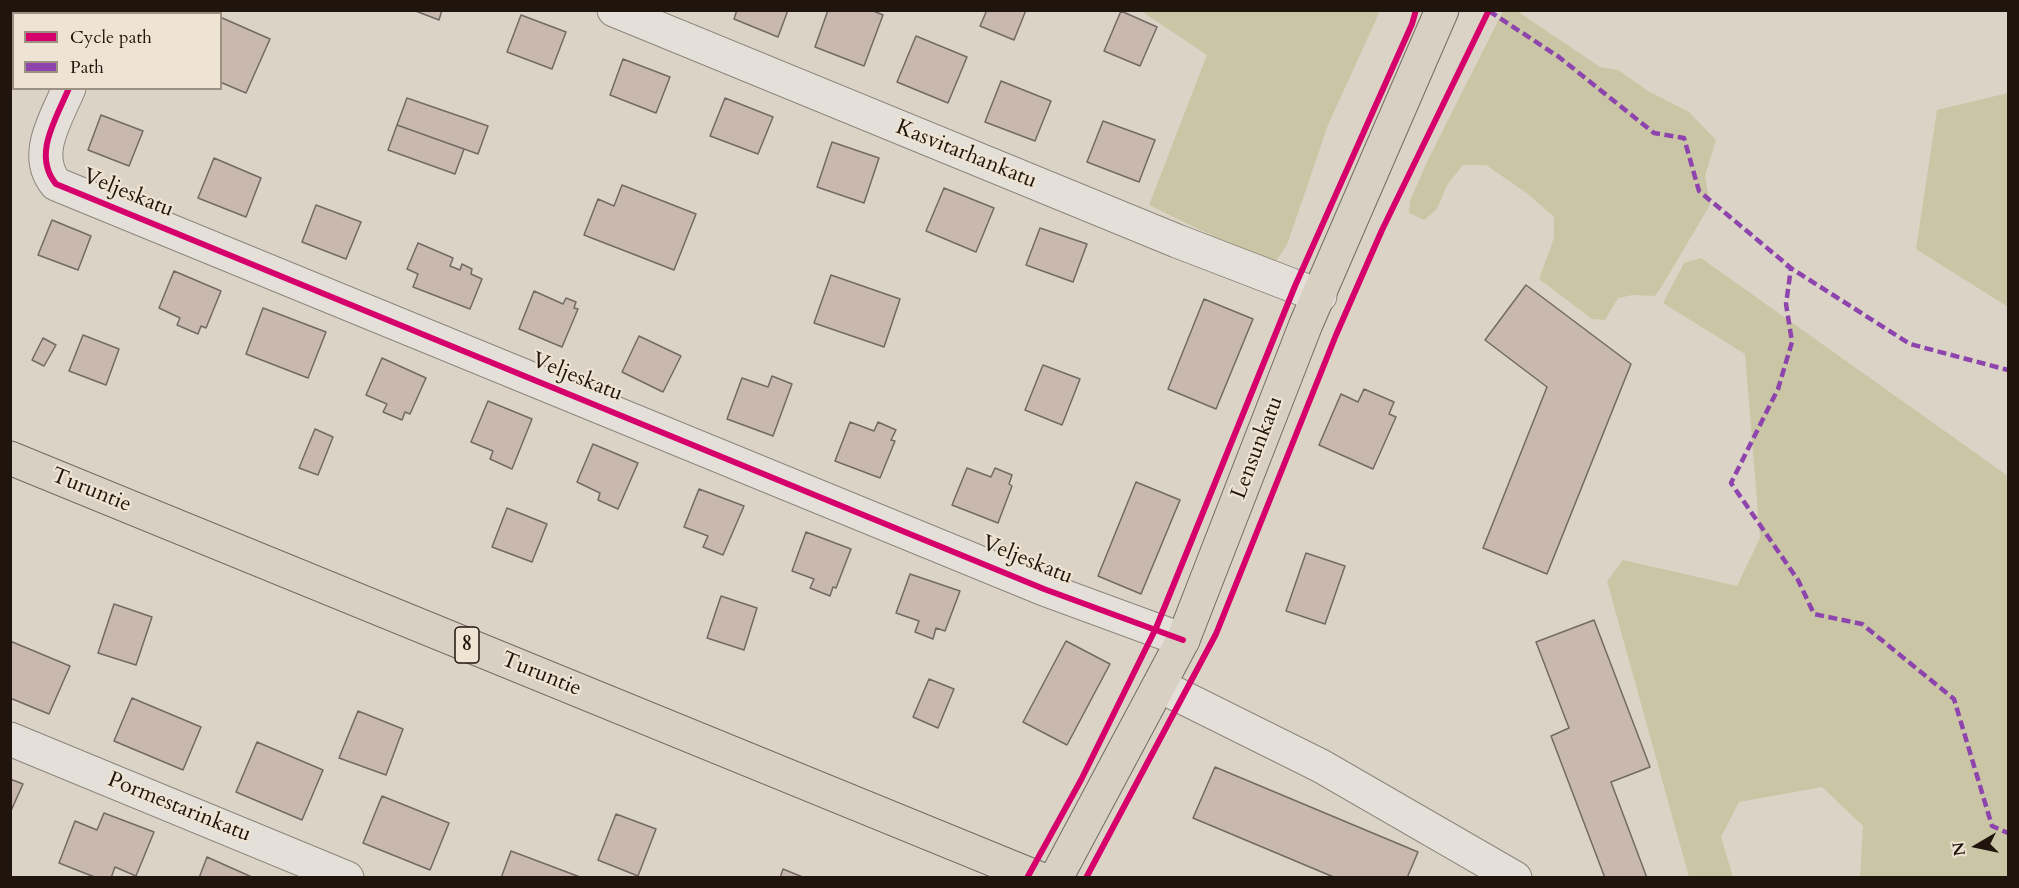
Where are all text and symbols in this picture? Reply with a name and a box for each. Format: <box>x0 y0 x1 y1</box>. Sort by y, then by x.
legend <box>12 12 222 90</box>
text: Cycle path <box>70 25 152 50</box>
text: Path <box>70 55 104 80</box>
street label: Kasvitarhankatu <box>892 115 1040 195</box>
street label: Veljeskatu <box>79 164 177 224</box>
street label: Veljeskatu <box>528 348 626 408</box>
street label: Lensunkatu <box>1226 393 1290 503</box>
street label: Turuntie <box>47 463 135 519</box>
street label: Veljeskatu <box>978 531 1076 591</box>
road number: 8 <box>455 627 479 663</box>
street label: Turuntie <box>497 647 585 703</box>
street label: Pormestarinkatu <box>103 767 255 849</box>
north arrow <box>1947 816 2007 876</box>
text: N <box>1947 840 1971 857</box>

